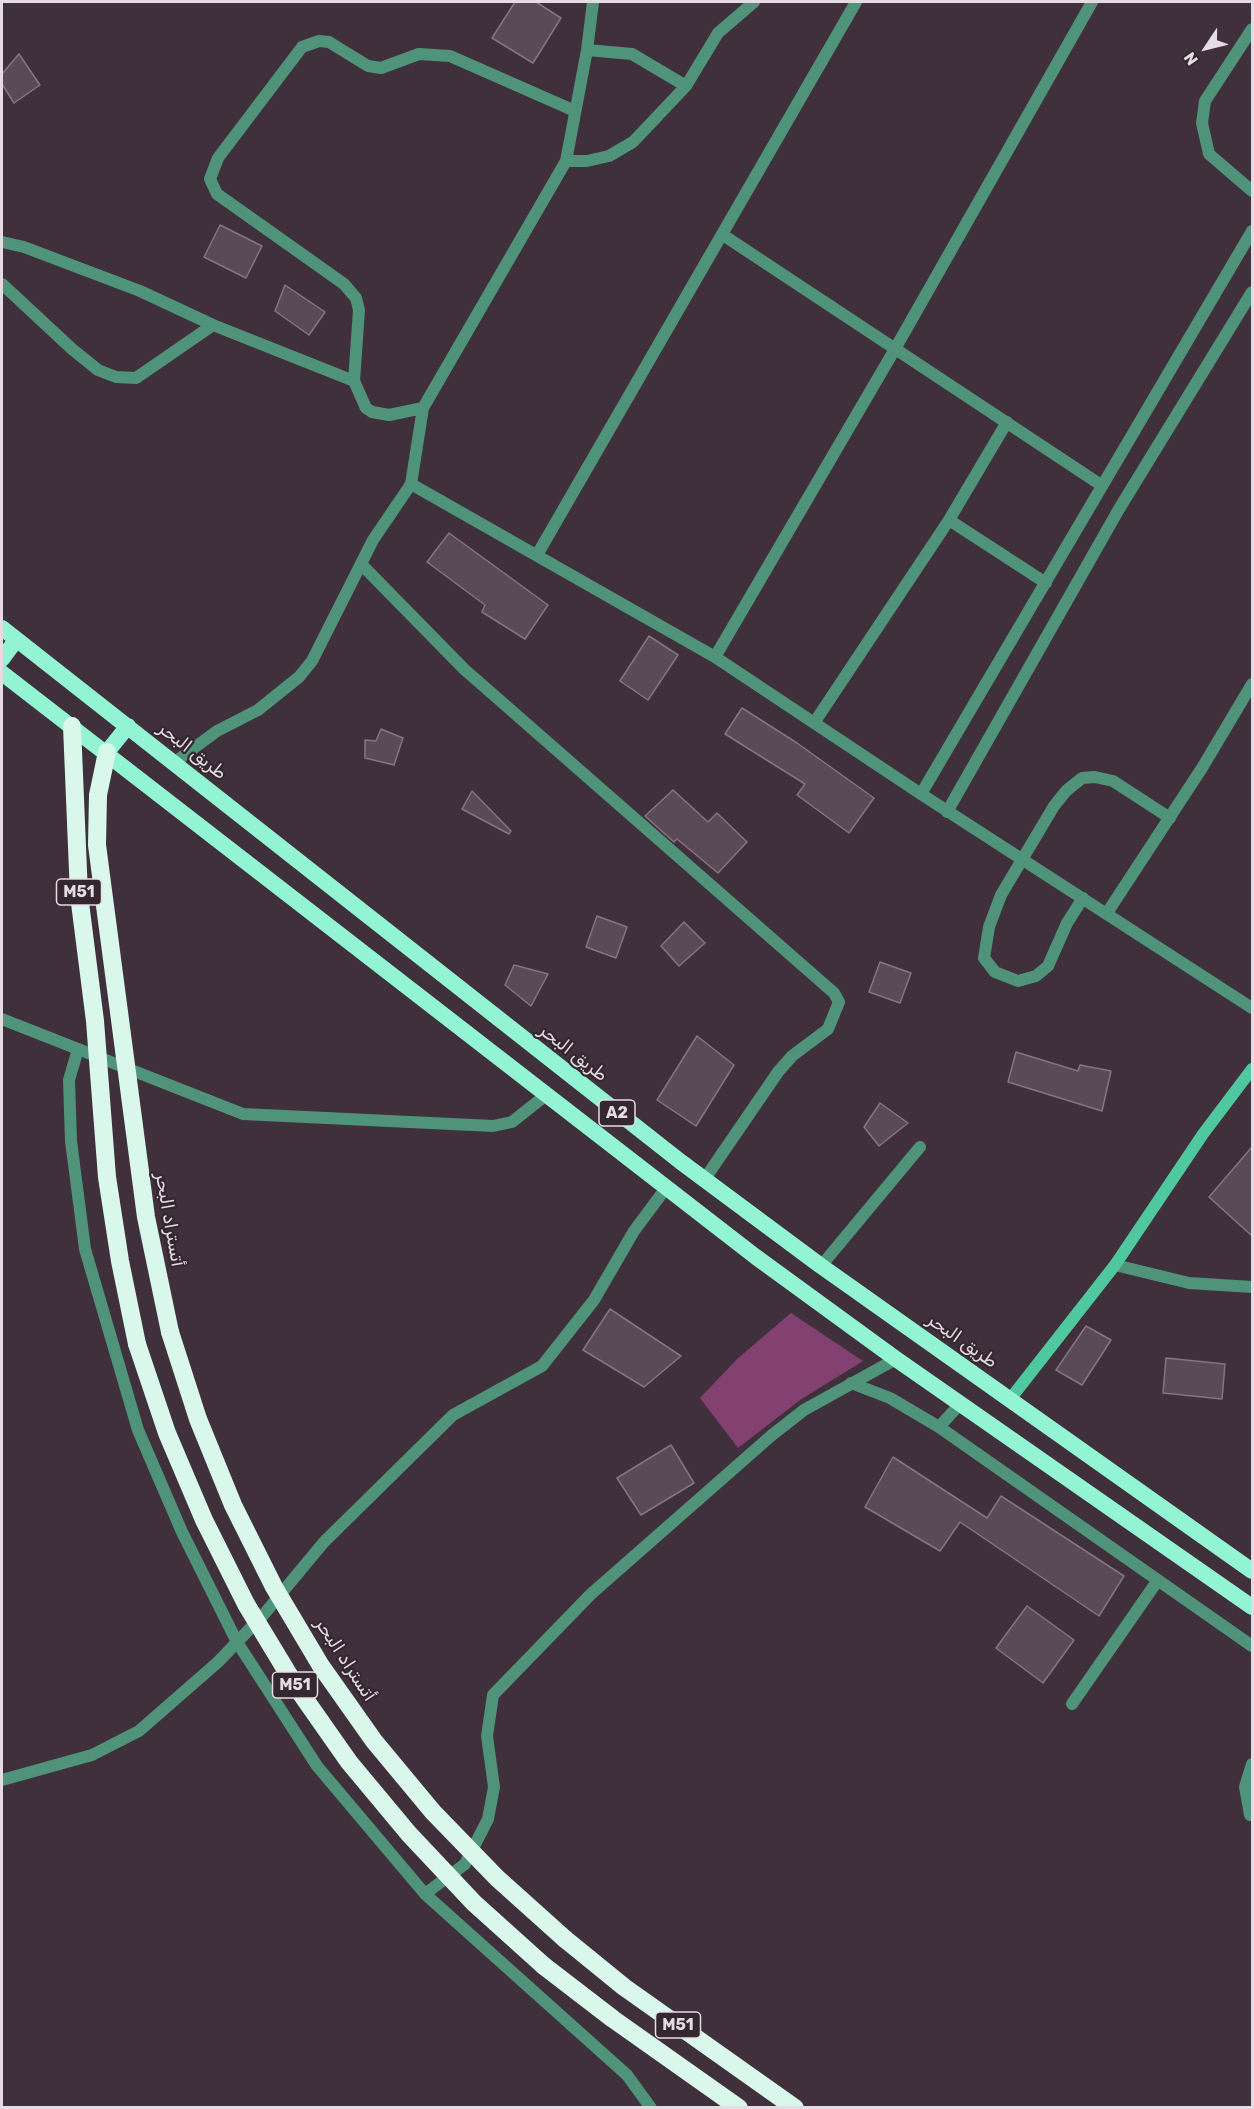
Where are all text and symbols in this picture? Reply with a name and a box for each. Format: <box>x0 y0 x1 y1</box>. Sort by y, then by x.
north arrow <box>1176 18 1236 78</box>
text: N <box>1180 48 1202 69</box>
street label: طريق البحر <box>154 718 230 784</box>
road number: M51 <box>56 879 101 905</box>
street label: طريق البحر <box>535 1020 611 1086</box>
road number: A2 <box>599 1100 635 1126</box>
street label: أتستراد البحر <box>150 1171 188 1269</box>
street label: طريق البحر <box>923 1309 1001 1373</box>
street label: أتستراد البحر <box>310 1614 380 1706</box>
road number: M51 <box>272 1672 318 1698</box>
road number: M51 <box>656 2012 700 2038</box>

